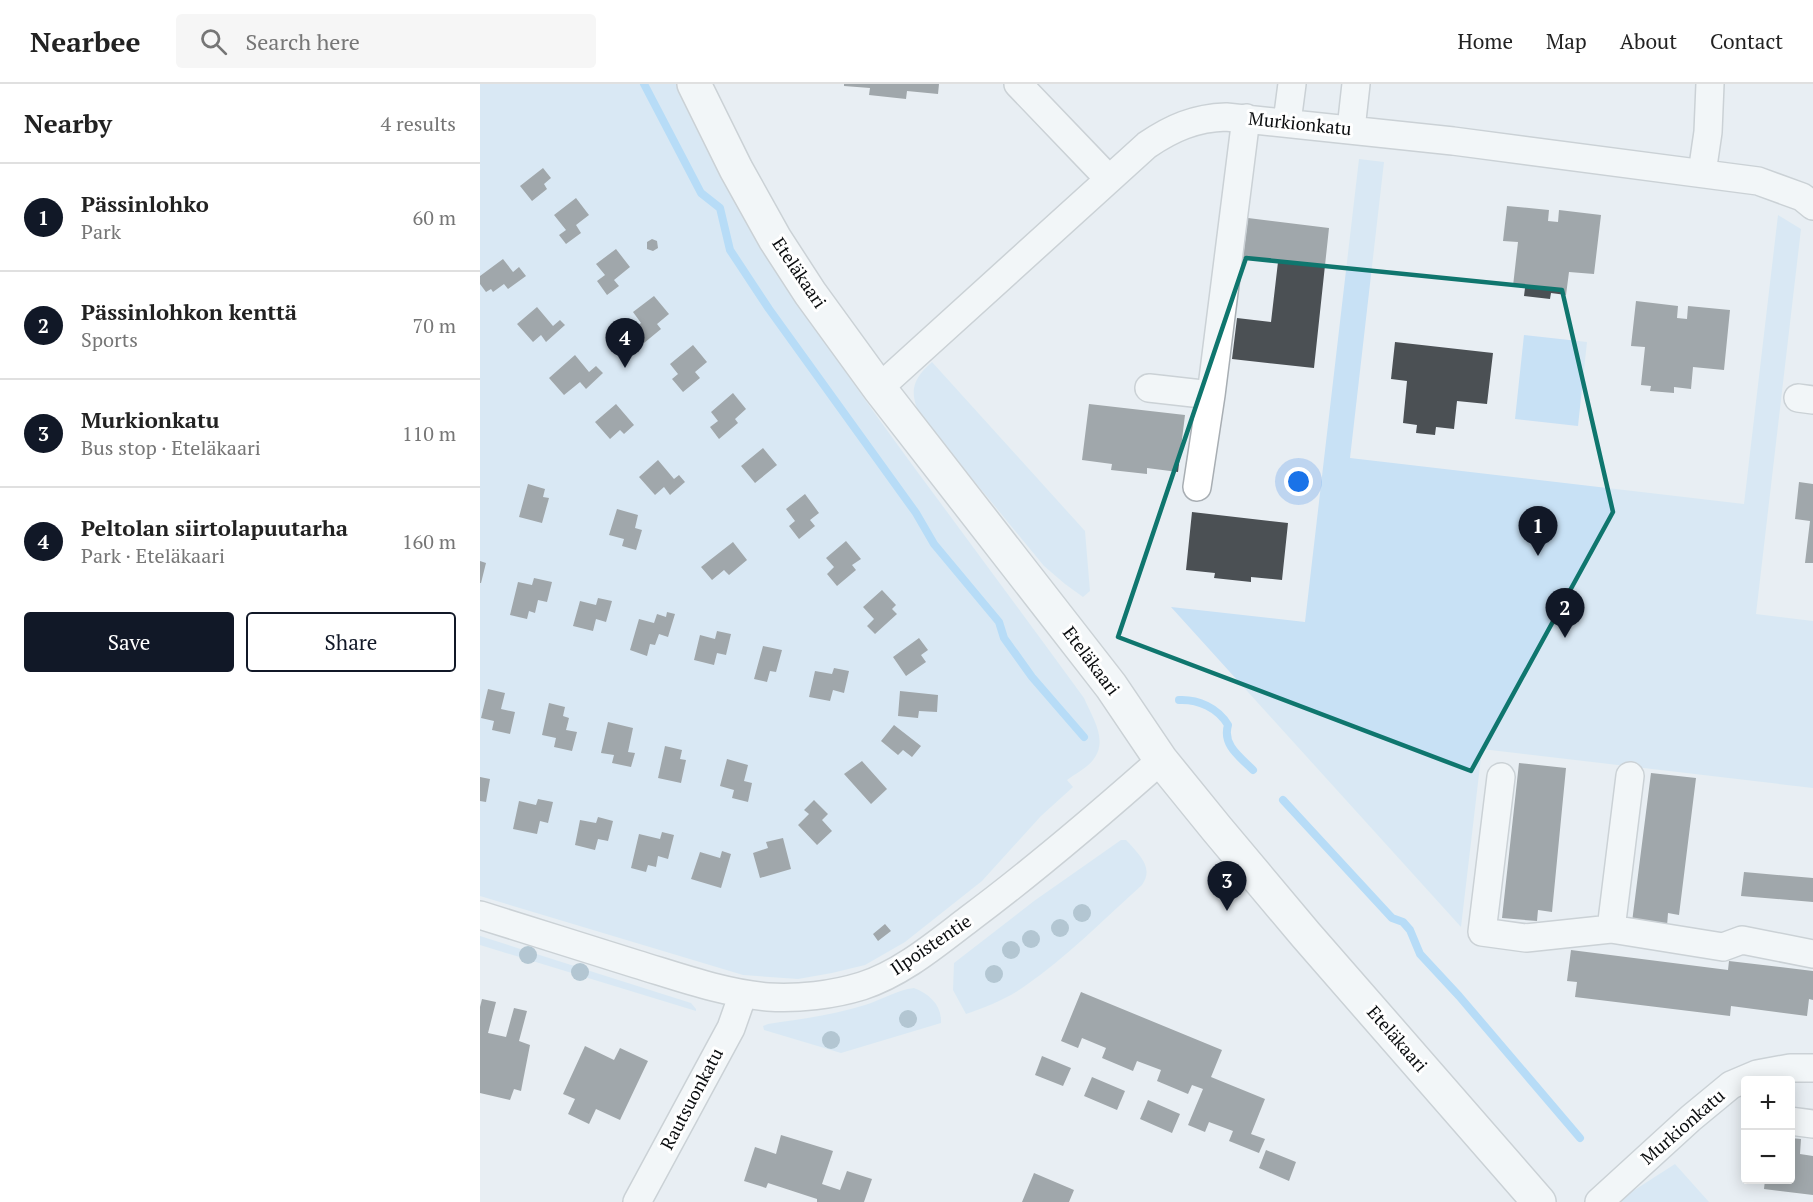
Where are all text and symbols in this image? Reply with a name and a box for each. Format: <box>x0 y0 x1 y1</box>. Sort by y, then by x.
search box <box>176 14 596 68</box>
text: Nearbee <box>30 23 140 60</box>
icon: search <box>197 25 230 58</box>
text: Search here <box>245 27 360 56</box>
text: Home <box>1457 27 1513 55</box>
text: Map <box>1546 27 1587 55</box>
text: About <box>1620 27 1677 55</box>
text: Contact <box>1710 27 1783 55</box>
text: Nearby <box>24 106 112 140</box>
street label: Murkionkatu <box>1247 106 1353 140</box>
text: 4 results <box>381 110 456 137</box>
text: Pässinlohko <box>81 189 209 218</box>
text: 1 <box>38 204 49 231</box>
text: 60 m <box>413 204 456 231</box>
text: Park <box>81 218 121 245</box>
street label: Eteläkaari <box>767 232 832 313</box>
text: Pässinlohkon kenttä <box>81 297 297 326</box>
text: 2 <box>38 312 49 339</box>
text: 70 m <box>413 312 456 339</box>
pin: 4 <box>606 318 644 368</box>
text: Sports <box>81 326 138 353</box>
text: Murkionkatu <box>81 405 220 434</box>
text: 3 <box>38 420 49 447</box>
text: 110 m <box>402 420 456 447</box>
text: Bus stop · Eteläkaari <box>81 434 261 461</box>
your location <box>1284 467 1313 496</box>
pin: 1 <box>1518 506 1558 556</box>
text: Peltolan siirtolapuutarha <box>81 513 348 542</box>
text: 4 <box>38 528 49 555</box>
text: 160 m <box>402 528 456 555</box>
text: Park · Eteläkaari <box>81 542 225 569</box>
pin: 2 <box>1546 588 1584 638</box>
button: Save <box>24 612 234 672</box>
button: Share <box>246 612 456 672</box>
street label: Eteläkaari <box>1058 621 1126 700</box>
pin: 3 <box>1208 862 1246 911</box>
street label: Ilpoistentie <box>885 908 976 980</box>
street label: Eteläkaari <box>1362 1000 1433 1077</box>
street label: Rautsuonkatu <box>654 1044 728 1153</box>
map controls <box>1741 1076 1795 1184</box>
button: + <box>1741 1076 1795 1130</box>
street label: Murkionkatu <box>1635 1083 1729 1169</box>
button: − <box>1741 1130 1795 1184</box>

